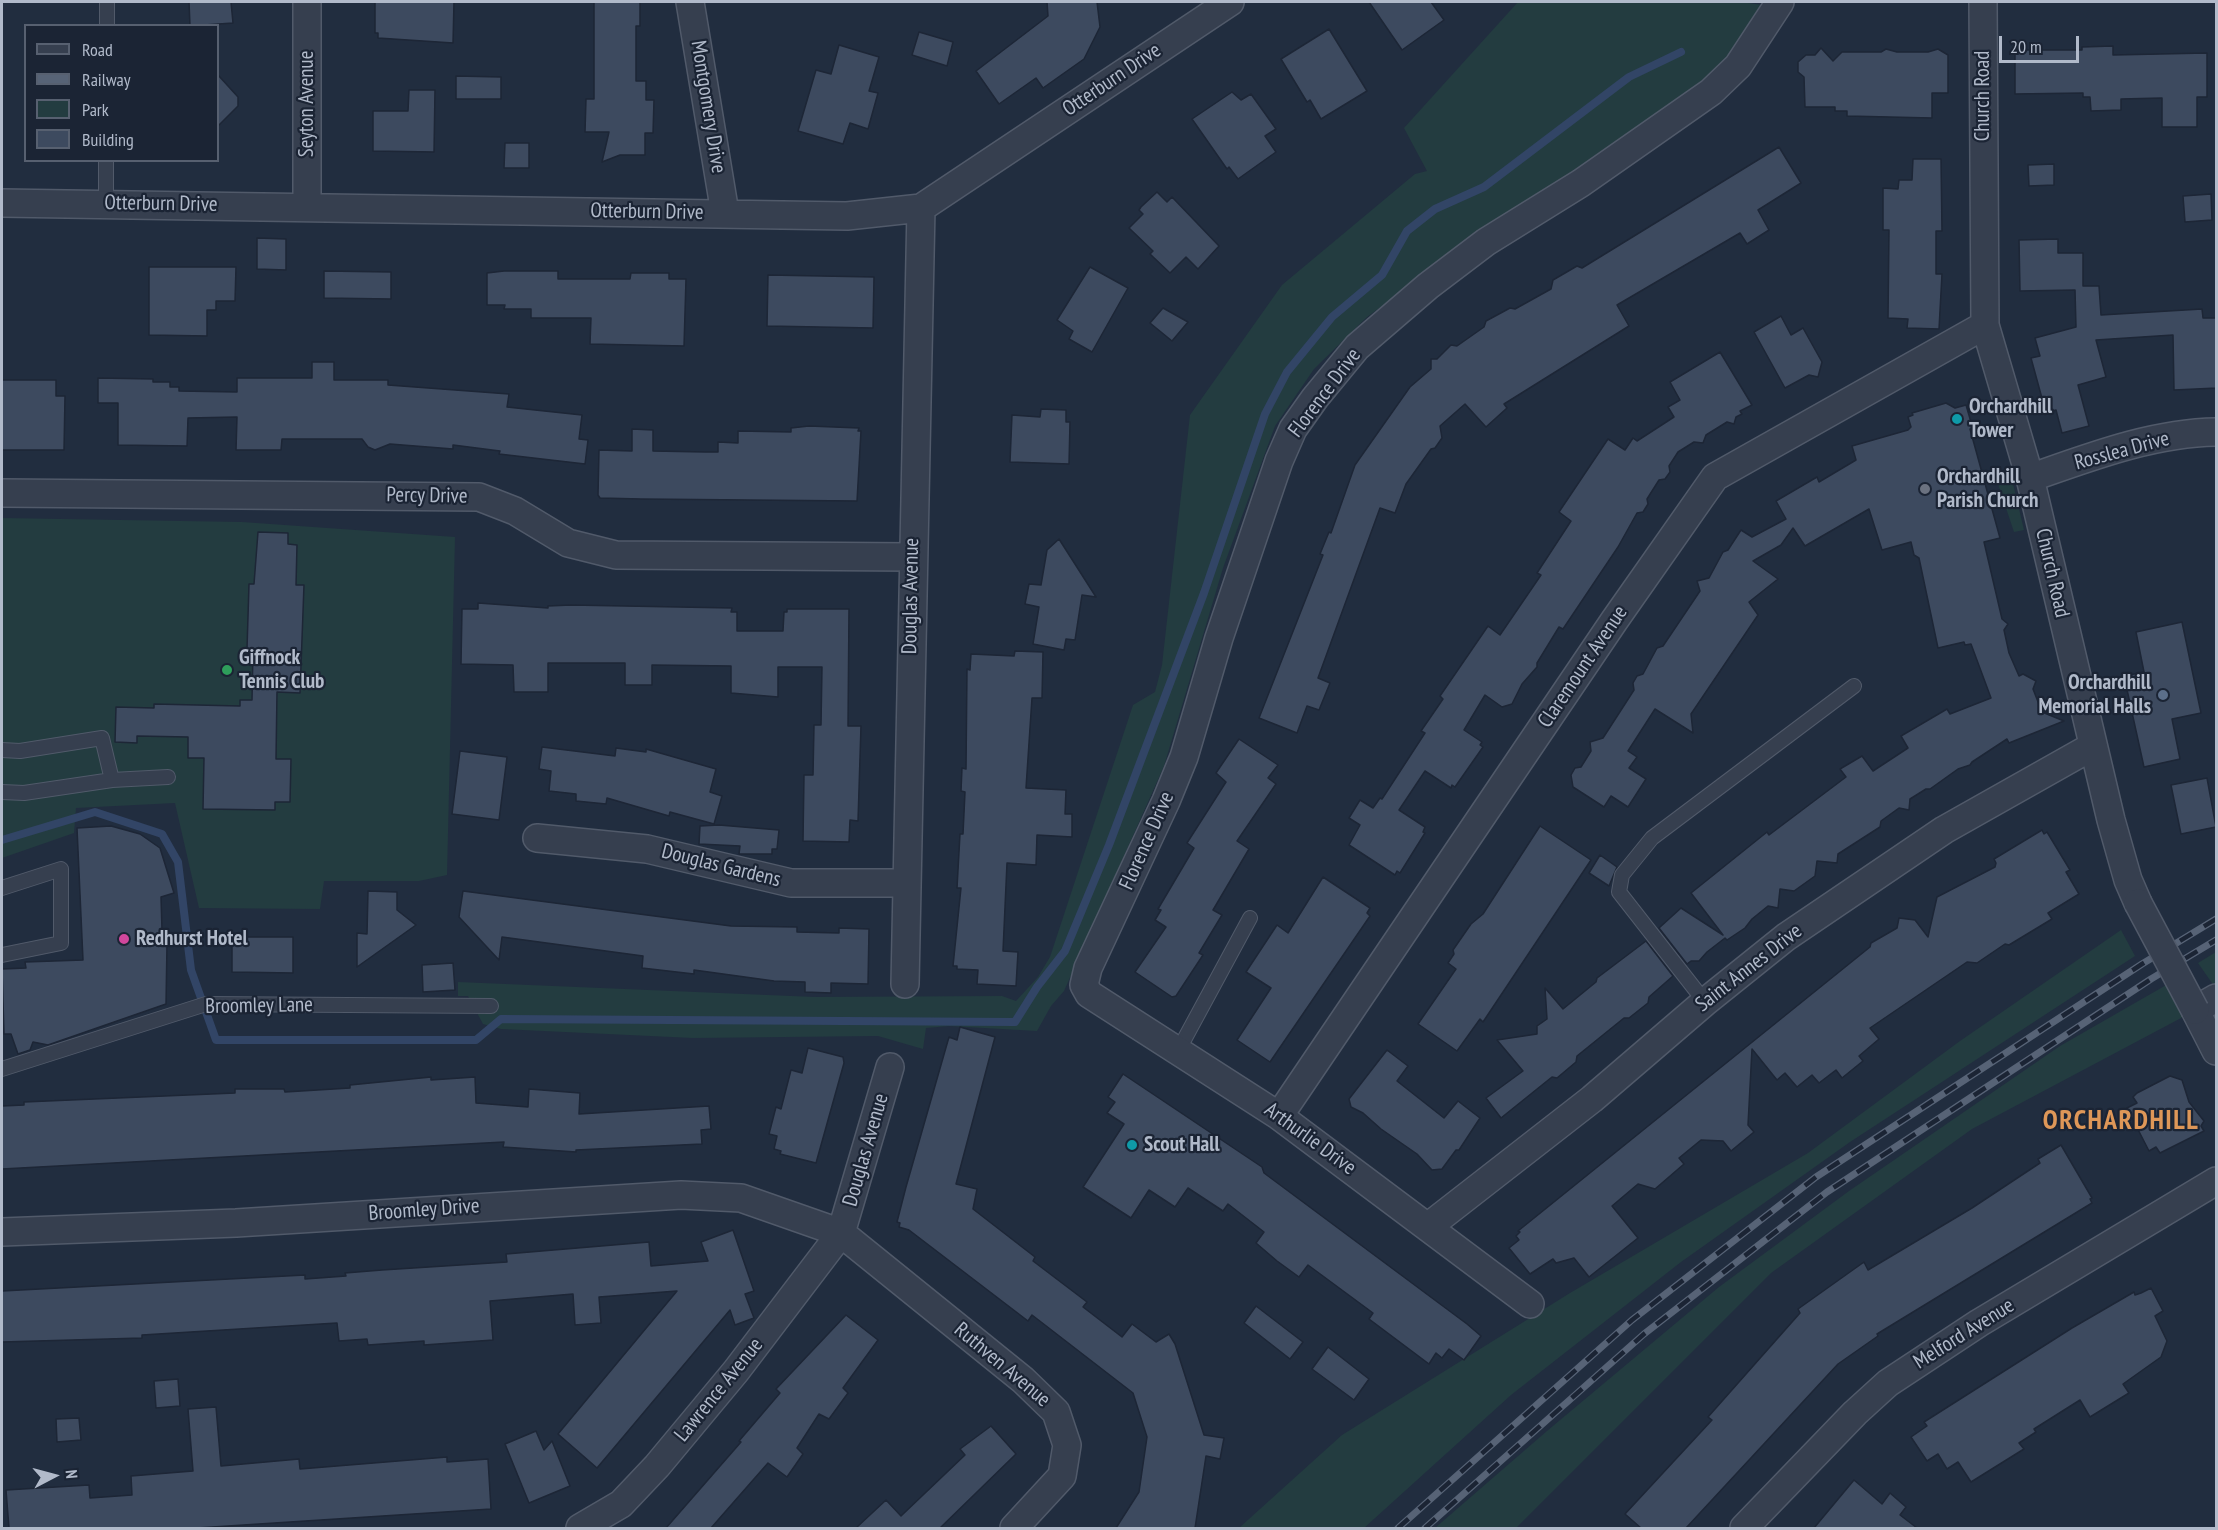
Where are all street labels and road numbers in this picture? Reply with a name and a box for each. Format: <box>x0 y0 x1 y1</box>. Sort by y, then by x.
street label: Otterburn Drive <box>1058 38 1166 122</box>
street label: Montgomery Drive <box>685 39 731 175</box>
street label: Seyton Avenue <box>294 51 320 157</box>
street label: Church Road <box>1970 51 1996 141</box>
street label: Otterburn Drive <box>104 190 218 218</box>
street label: Otterburn Drive <box>590 198 704 226</box>
street label: Florence Drive <box>1283 344 1367 442</box>
street label: Rosslea Drive <box>2072 426 2172 476</box>
street label: Percy Drive <box>386 483 468 509</box>
street label: Church Road <box>2030 526 2074 620</box>
street label: Douglas Avenue <box>897 538 925 654</box>
street label: Claremount Avenue <box>1533 601 1633 733</box>
street label: Florence Drive <box>1114 788 1180 894</box>
street label: Douglas Gardens <box>659 839 783 893</box>
street label: Saint Annes Drive <box>1691 919 1807 1017</box>
street label: Broomley Lane <box>205 992 313 1020</box>
street label: Douglas Avenue <box>838 1091 894 1209</box>
street label: Arthurlie Drive <box>1259 1097 1361 1181</box>
street label: Broomley Drive <box>368 1194 480 1226</box>
street label: Melford Avenue <box>1909 1293 2019 1375</box>
street label: Ruthven Avenue <box>949 1317 1055 1413</box>
street label: Lawrence Avenue <box>669 1333 769 1447</box>

